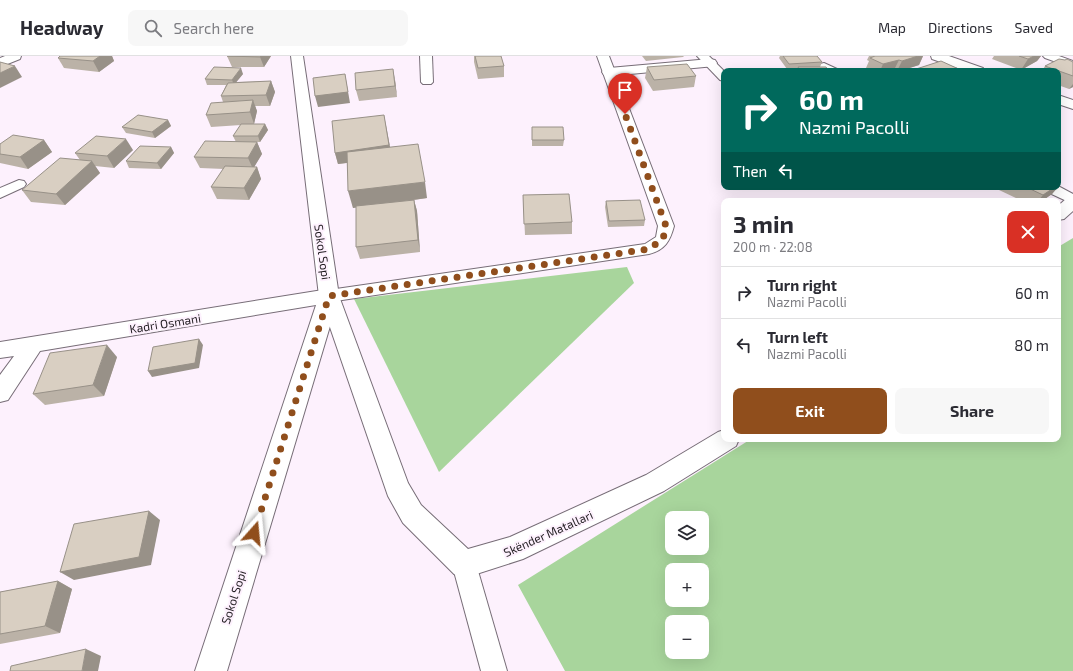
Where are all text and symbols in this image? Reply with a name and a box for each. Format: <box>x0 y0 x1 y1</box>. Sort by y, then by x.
search box <box>128 10 408 46</box>
text: Headway <box>20 16 104 39</box>
icon: search <box>142 17 164 39</box>
text: Search here <box>174 19 254 37</box>
text: Map <box>878 19 906 36</box>
text: Directions <box>928 19 993 36</box>
text: Saved <box>1015 19 1053 36</box>
pin <box>608 73 642 114</box>
icon: arrive <box>614 79 636 101</box>
text: 60 m <box>799 82 864 116</box>
icon: right <box>733 84 785 136</box>
text: Nazmi Pacolli <box>799 116 909 138</box>
icon: left <box>775 160 797 182</box>
text: Then <box>733 162 767 180</box>
text: 3 min <box>733 209 794 238</box>
button: close <box>1007 211 1049 253</box>
street label: Sokol Sopi <box>312 223 334 281</box>
text: 200 m · 22:08 <box>733 239 813 255</box>
text: Turn right <box>767 276 837 294</box>
icon: right <box>733 282 755 304</box>
text: 60 m <box>1015 284 1049 302</box>
text: Nazmi Pacolli <box>767 294 847 310</box>
street label: Kadri Osmani <box>128 310 202 336</box>
text: Turn left <box>767 328 828 346</box>
icon: left <box>733 334 755 356</box>
text: 80 m <box>1014 336 1049 354</box>
text: Nazmi Pacolli <box>767 346 847 362</box>
button: Exit <box>733 388 887 434</box>
button: Share <box>895 388 1049 434</box>
street label: Skënder Matallari <box>501 507 595 559</box>
map controls <box>665 511 709 659</box>
button: layers <box>665 511 709 555</box>
position arrow <box>233 512 275 554</box>
button: + <box>665 563 709 607</box>
street label: Sokol Sopi <box>218 568 248 626</box>
button: − <box>665 615 709 659</box>

